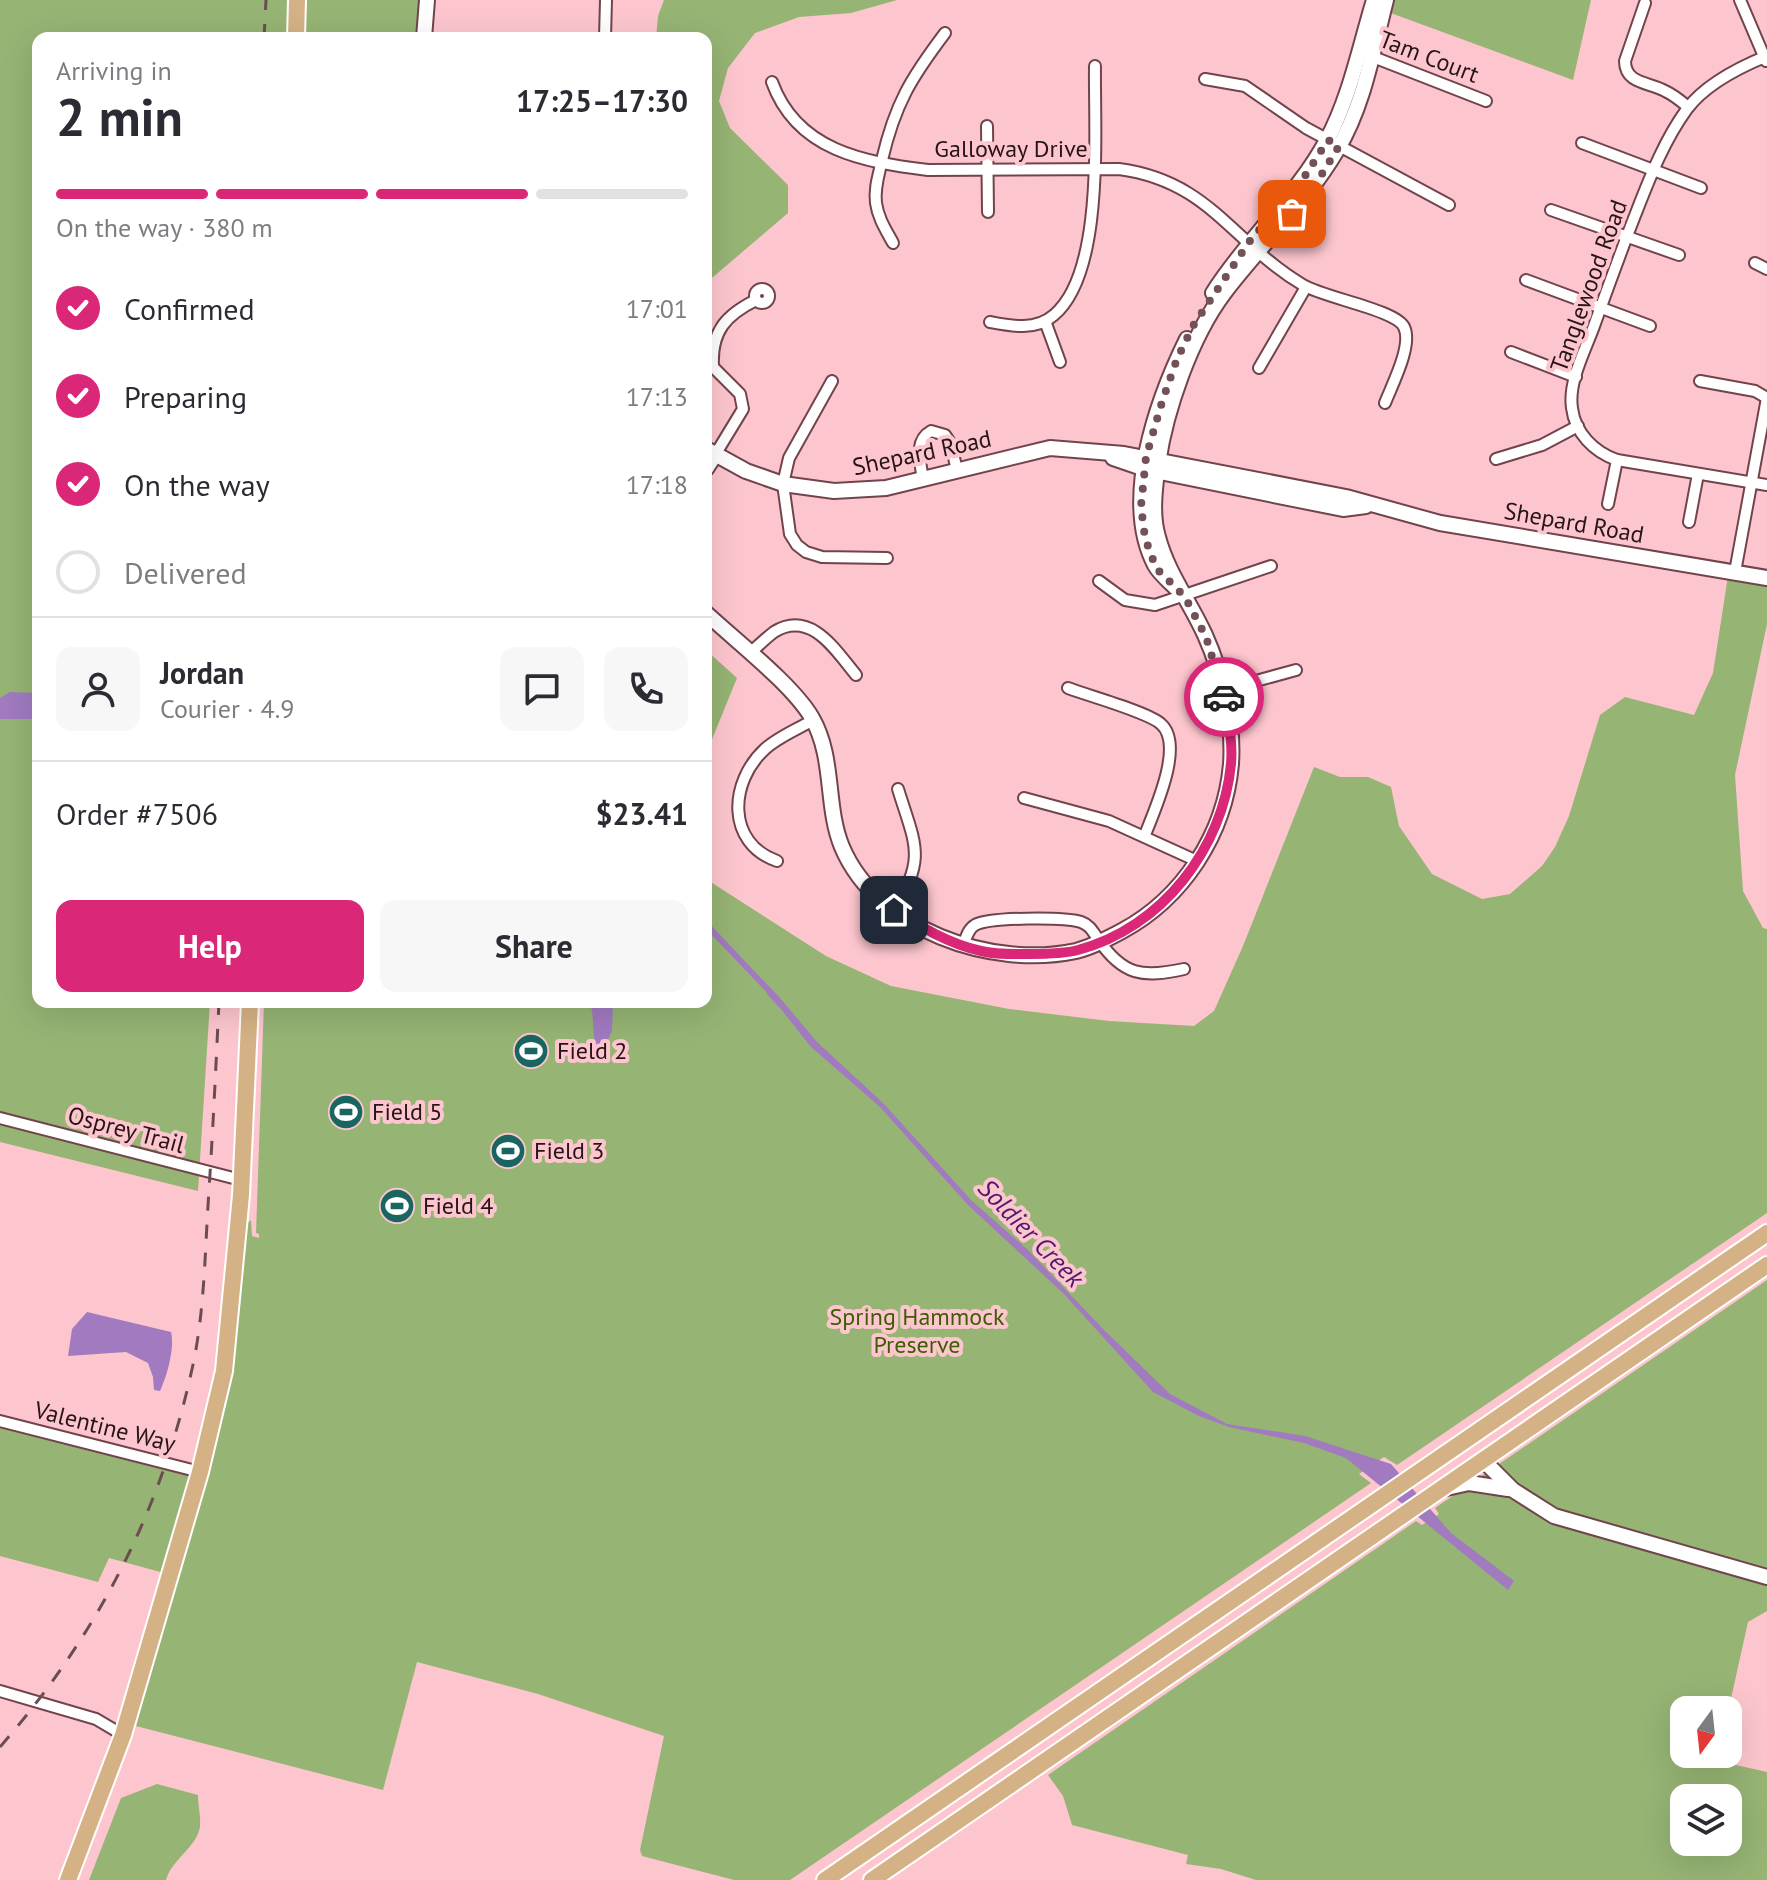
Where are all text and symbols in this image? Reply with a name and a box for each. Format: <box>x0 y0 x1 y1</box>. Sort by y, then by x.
street label: Tam Court <box>1375 23 1483 90</box>
text: Arriving in <box>56 54 172 87</box>
text: 17:25–17:30 <box>516 81 688 120</box>
text: 2 min <box>56 83 183 150</box>
street label: Galloway Drive <box>934 133 1088 164</box>
pin <box>1258 180 1326 248</box>
icon: bag <box>1270 192 1314 236</box>
street label: Tanglewood Road <box>1543 196 1634 376</box>
text: On the way · 380 m <box>56 211 273 244</box>
icon: check <box>56 286 100 330</box>
text: Confirmed <box>124 289 255 328</box>
text: 17:01 <box>626 292 688 325</box>
icon: check <box>56 374 100 418</box>
text: Preparing <box>124 377 247 416</box>
text: 17:13 <box>626 380 688 413</box>
street label: Shepard Road <box>850 423 994 482</box>
icon: check <box>56 462 100 506</box>
text: On the way <box>124 465 270 504</box>
text: 17:18 <box>626 468 688 501</box>
street label: Shepard Road <box>1502 495 1646 550</box>
text: Delivered <box>124 553 247 592</box>
button: person <box>56 647 140 731</box>
button: chat <box>500 647 584 731</box>
button: phone <box>604 647 688 731</box>
text: Jordan <box>160 653 244 692</box>
courier <box>1184 657 1264 737</box>
icon: car <box>1202 675 1246 719</box>
text: Courier · 4.9 <box>160 692 294 725</box>
text: Order #7506 <box>56 794 218 833</box>
text: $23.41 <box>596 794 688 833</box>
pin <box>860 876 928 944</box>
icon: home <box>872 888 916 932</box>
button: Help <box>56 900 364 992</box>
button: Share <box>380 900 688 992</box>
sports icon: Field 2 <box>512 1032 550 1070</box>
place label: Field 2 <box>557 1035 627 1066</box>
sports icon: Field 5 <box>327 1093 365 1131</box>
place label: Field 5 <box>372 1096 442 1127</box>
street label: Osprey Trail <box>64 1099 188 1160</box>
sports icon: Field 3 <box>489 1132 527 1170</box>
place label: Field 3 <box>534 1135 604 1166</box>
water label: Soldier Creek <box>972 1172 1092 1295</box>
sports icon: Field 4 <box>378 1187 416 1225</box>
place label: Field 4 <box>423 1190 493 1221</box>
park label: Spring Hammock Preserve <box>830 1301 1005 1360</box>
street label: Valentine Way <box>30 1394 179 1459</box>
north arrow <box>1670 1696 1742 1768</box>
map controls <box>1670 1696 1742 1856</box>
button: layers <box>1670 1784 1742 1856</box>

